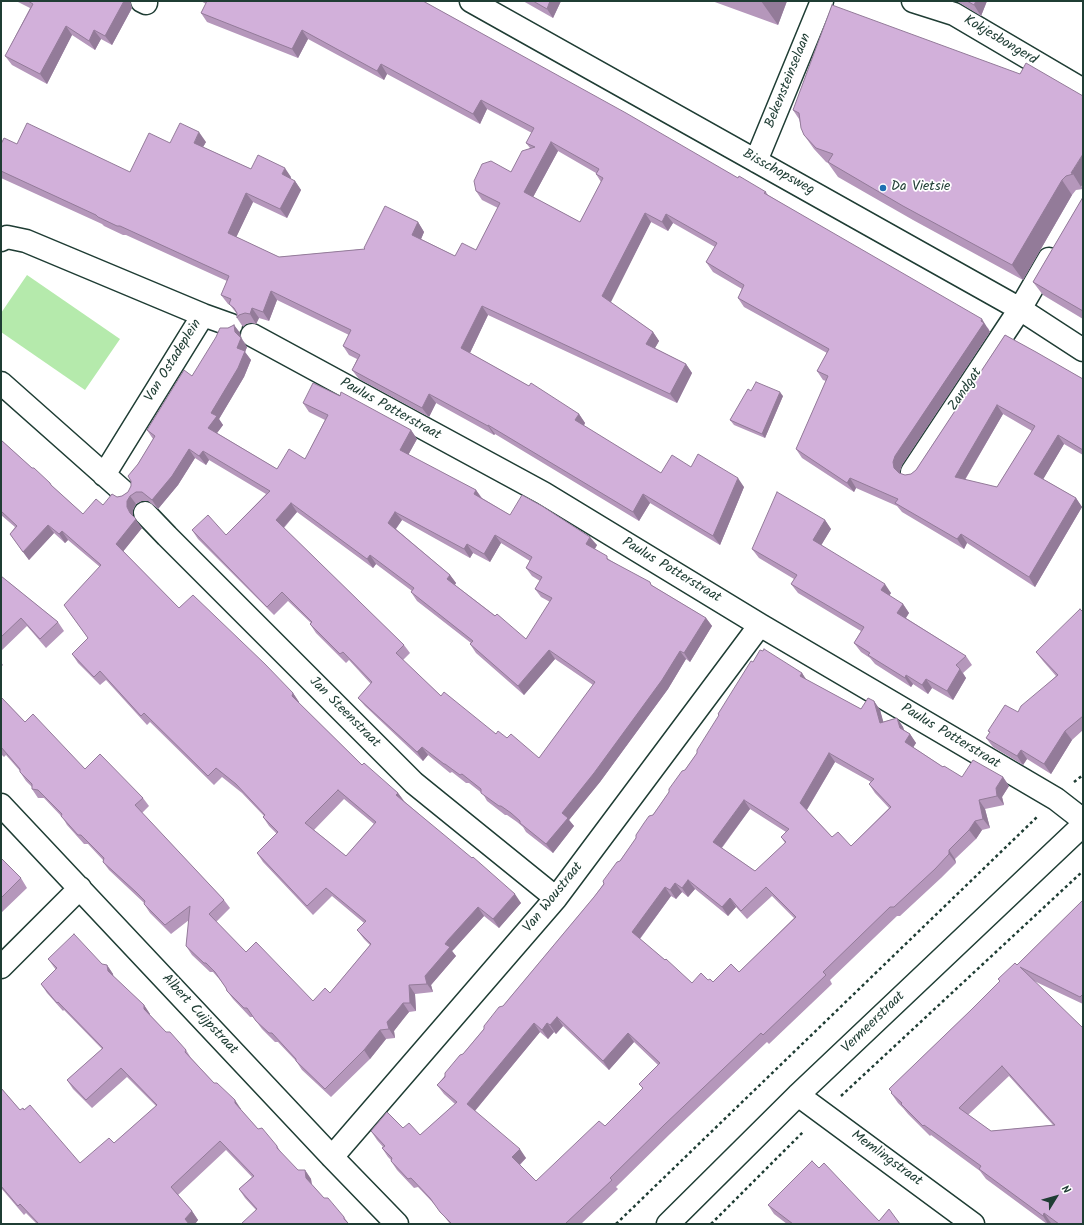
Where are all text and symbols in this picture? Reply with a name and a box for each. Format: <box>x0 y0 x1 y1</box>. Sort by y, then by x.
street label: Kokjesbongerd <box>960 12 1040 70</box>
street label: Bekensteinselaan <box>762 31 816 131</box>
street label: Bisschopsweg <box>739 146 817 200</box>
place label: Da Vietsie <box>891 180 950 196</box>
marker: Da Vietsie <box>878 183 888 193</box>
street label: Van Ostadeplein <box>142 317 206 405</box>
street label: Zandgat <box>946 365 986 415</box>
street label: Paulus Potterstraat <box>337 375 443 445</box>
street label: Paulus Potterstraat <box>618 535 724 607</box>
street label: Jan Steenstraat <box>305 674 383 752</box>
street label: Paulus Potterstraat <box>897 701 1003 773</box>
street label: Van Woustraat <box>521 859 587 937</box>
street label: Albert Cuijpstraat <box>157 971 241 1059</box>
street label: Vermeerstraat <box>839 989 909 1057</box>
street label: Memlingstraat <box>847 1128 925 1190</box>
north arrow <box>1036 1177 1076 1217</box>
text: N <box>1056 1182 1075 1198</box>

